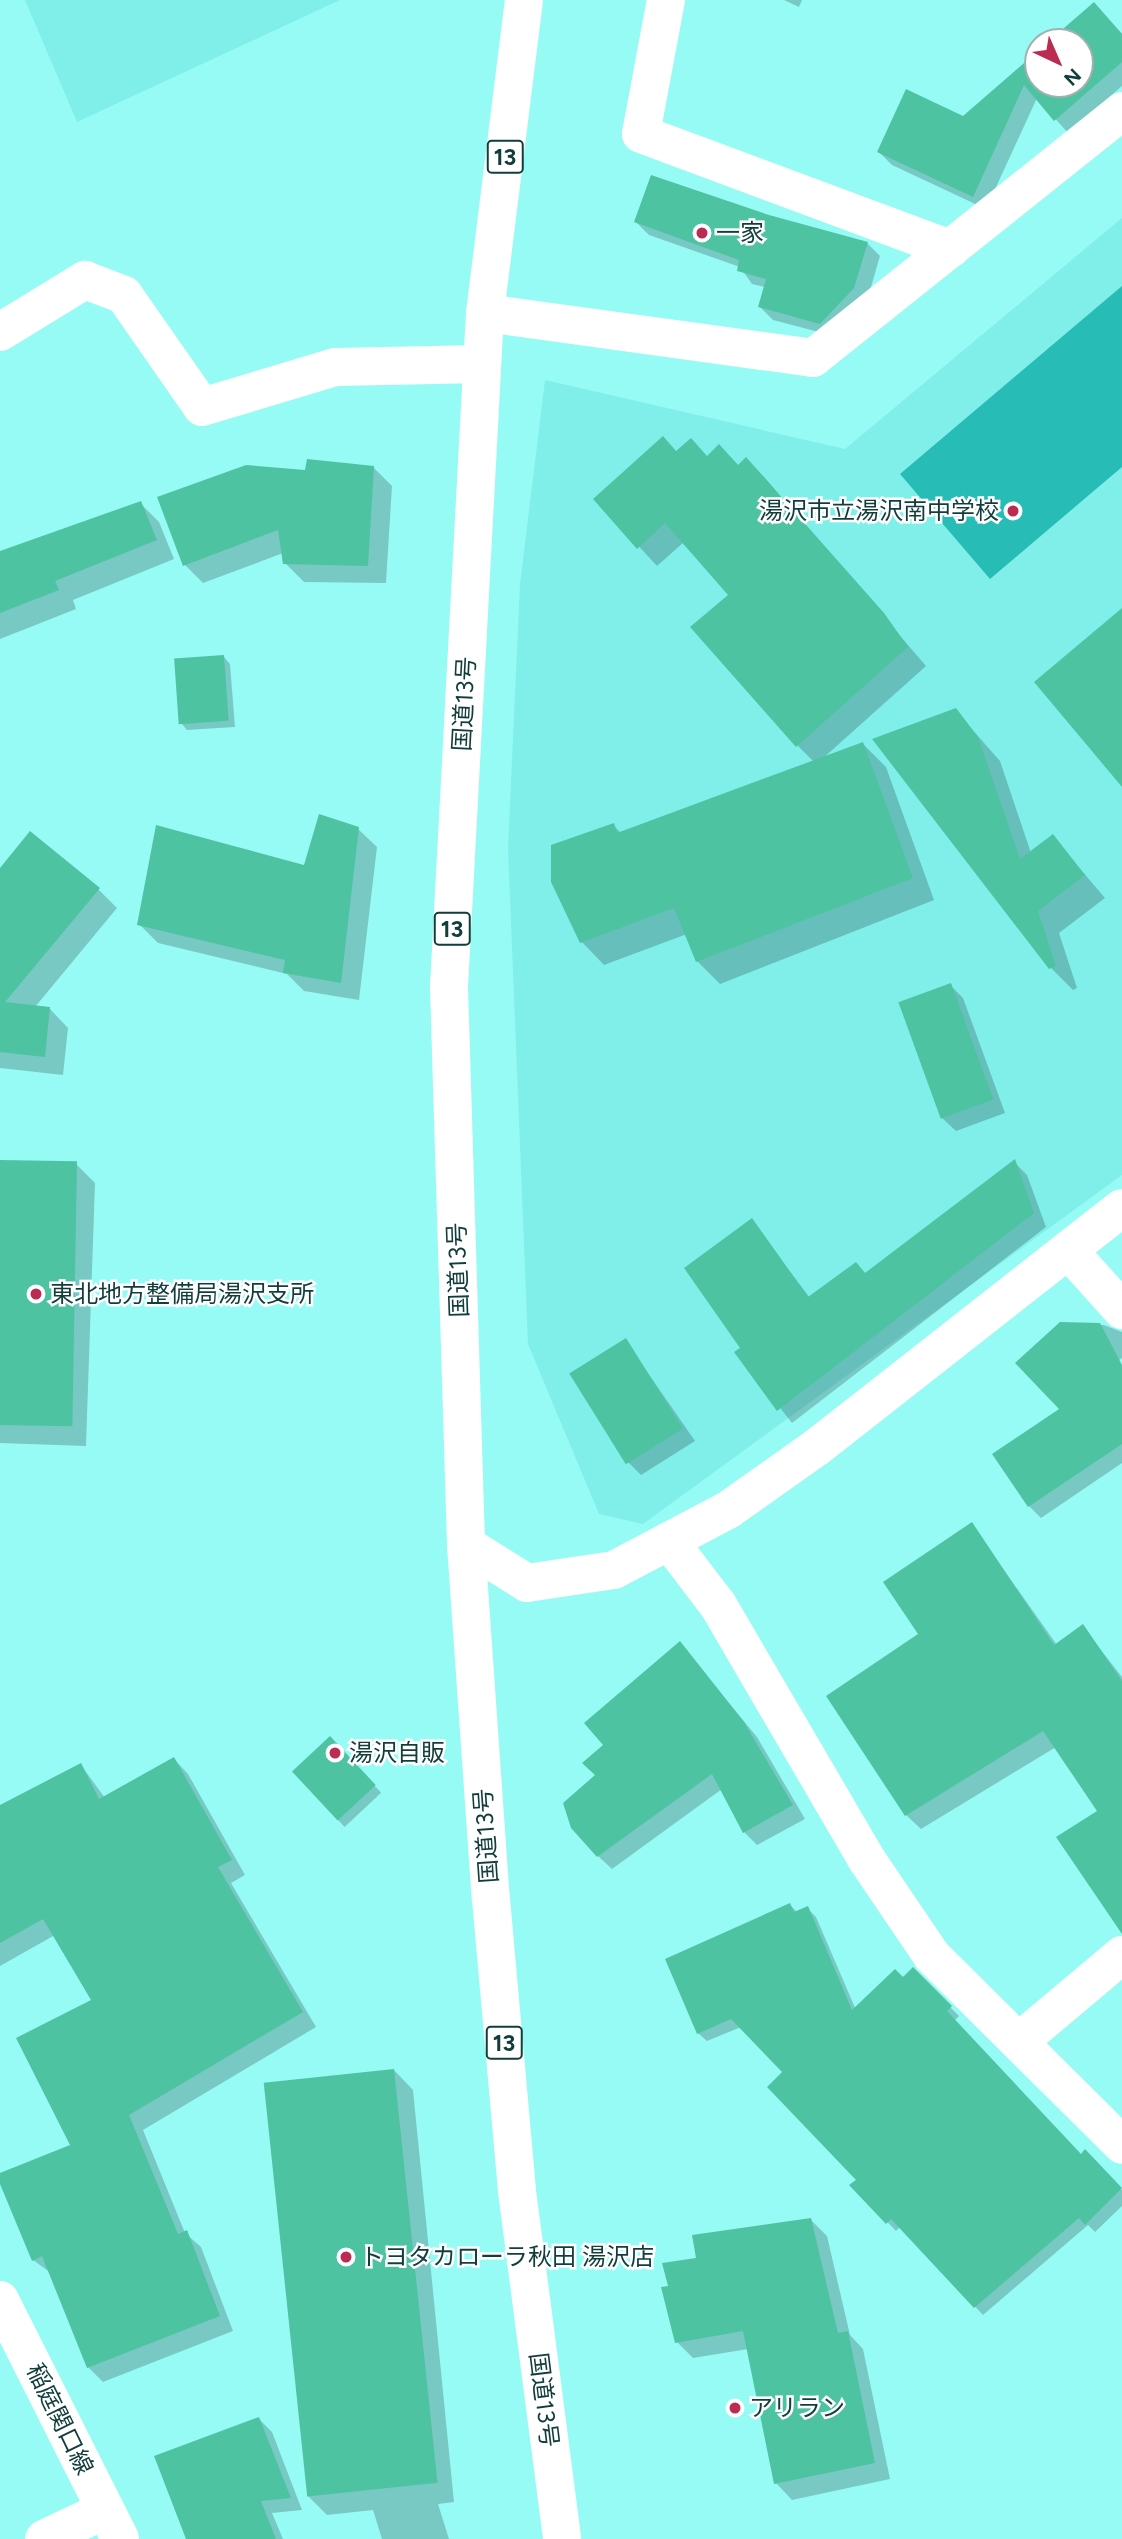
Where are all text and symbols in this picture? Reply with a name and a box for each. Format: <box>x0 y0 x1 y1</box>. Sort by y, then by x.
north arrow <box>1024 28 1094 98</box>
text: N <box>1059 64 1086 90</box>
road number: 13 <box>486 138 524 176</box>
place label: 一家 <box>716 219 764 247</box>
marker: 一家 <box>694 225 710 241</box>
place label: 湯沢市立湯沢南中学校 <box>759 497 999 525</box>
marker: 湯沢市立湯沢南中学校 <box>1005 503 1021 519</box>
street label: 国道13号 <box>447 656 481 752</box>
road number: 13 <box>433 910 471 948</box>
street label: 国道13号 <box>442 1222 474 1318</box>
place label: 東北地方整備局湯沢支所 <box>50 1280 314 1308</box>
marker: 東北地方整備局湯沢支所 <box>28 1286 44 1302</box>
place label: 湯沢自販 <box>349 1739 445 1767</box>
marker: 湯沢自販 <box>327 1745 343 1761</box>
street label: 国道13号 <box>468 1788 504 1884</box>
road number: 13 <box>485 2024 523 2062</box>
place label: トヨタカローラ秋田 湯沢店 <box>360 2243 654 2271</box>
marker: トヨタカローラ秋田 湯沢店 <box>338 2249 354 2265</box>
street label: 国道13号 <box>524 2351 564 2449</box>
street label: 稲庭関口線 <box>21 2359 99 2479</box>
place label: アリラン <box>749 2394 845 2422</box>
marker: アリラン <box>727 2400 743 2416</box>

